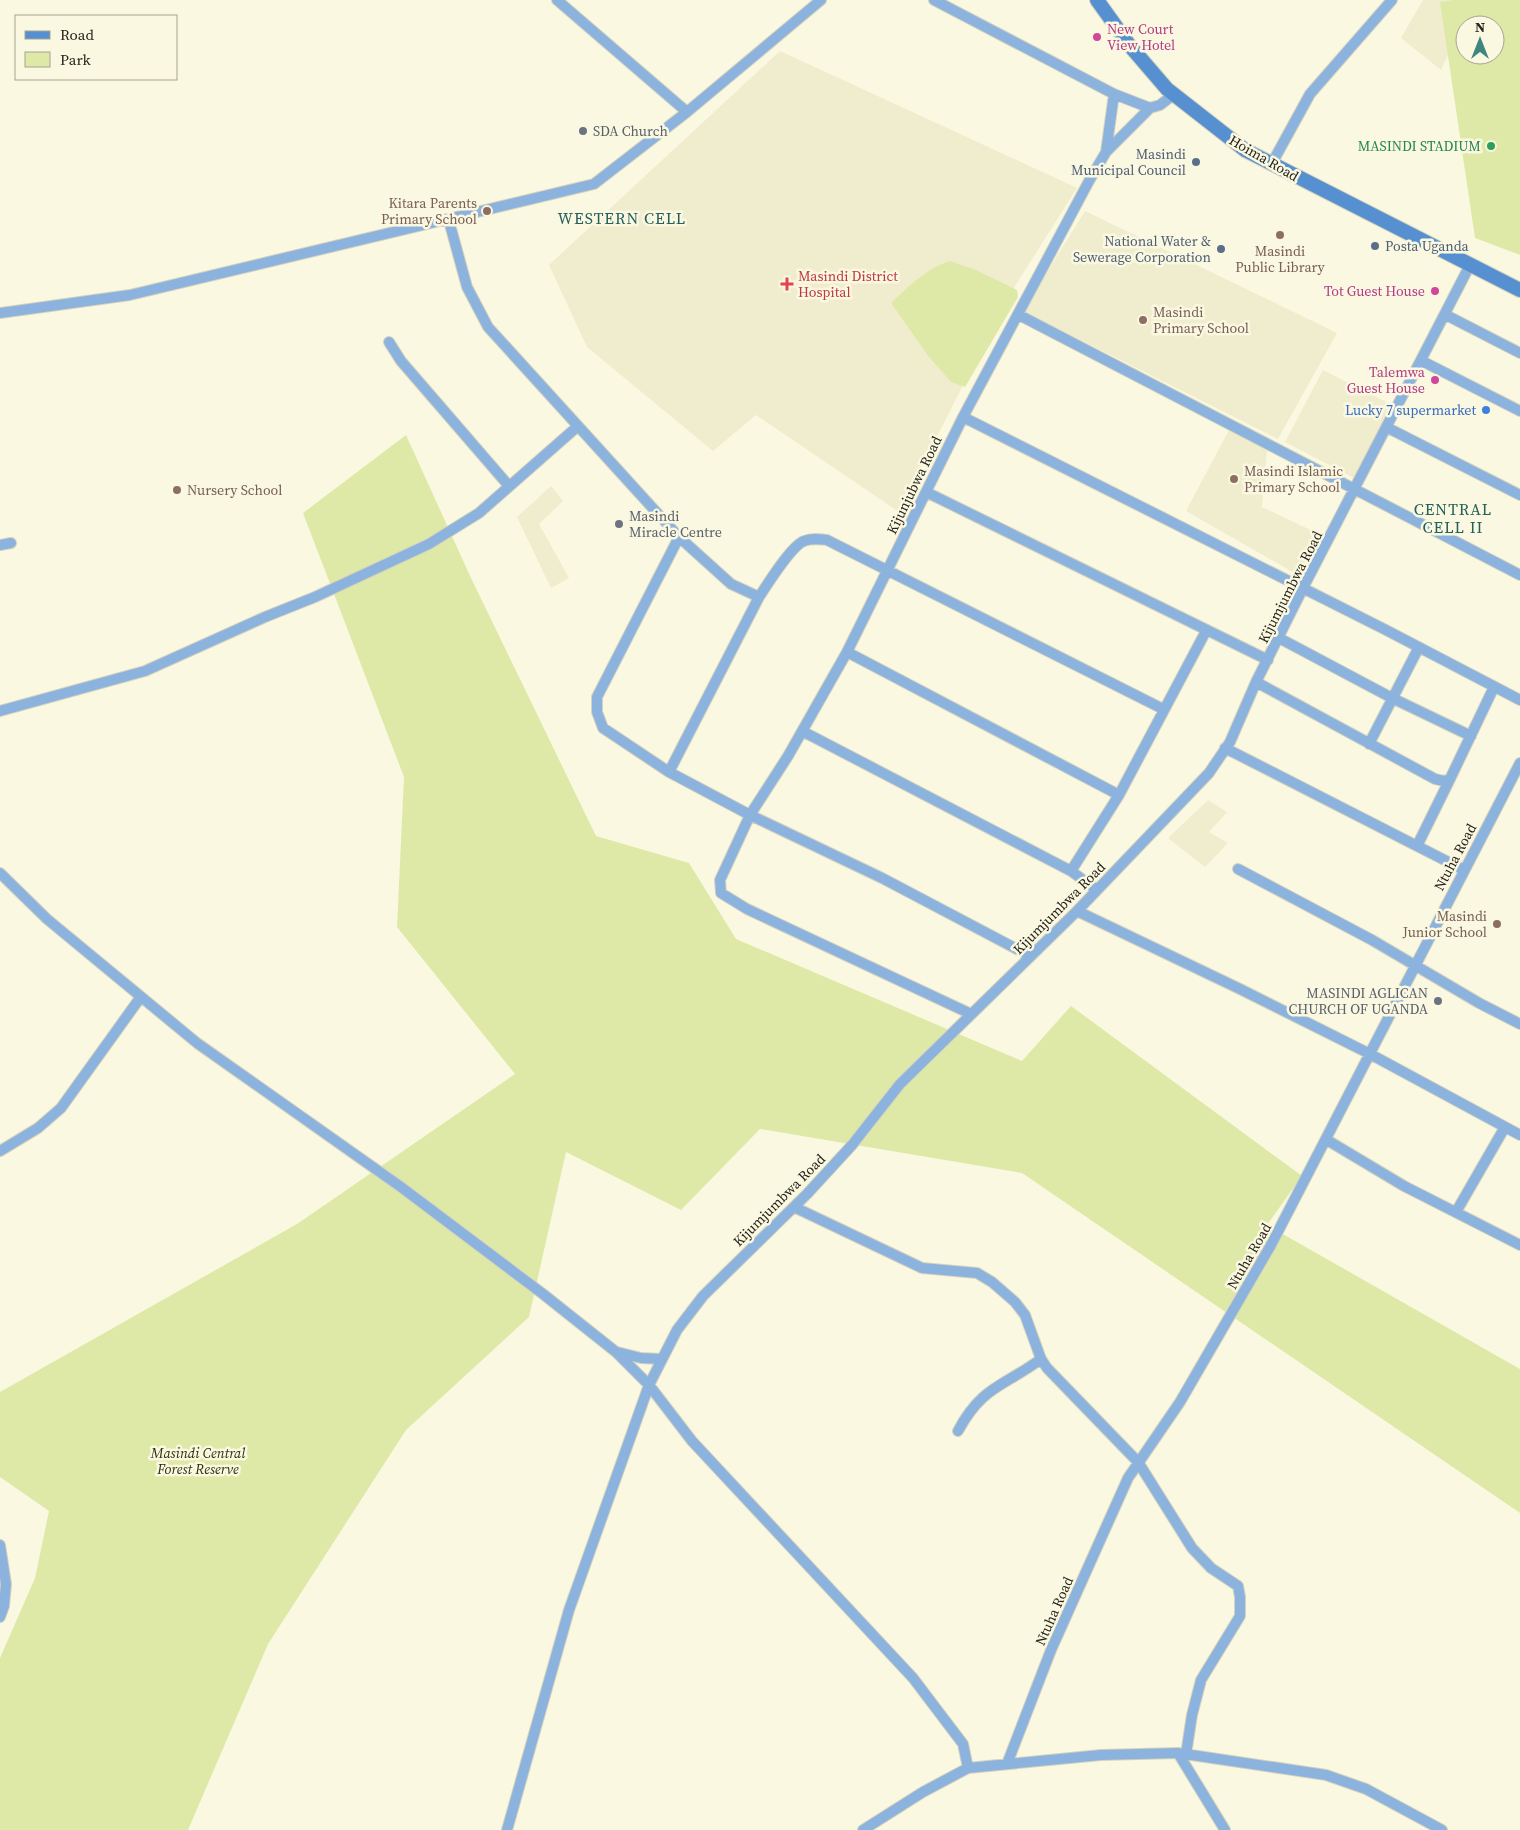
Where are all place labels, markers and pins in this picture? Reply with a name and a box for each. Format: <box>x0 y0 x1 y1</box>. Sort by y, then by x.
place label: New Court View Hotel <box>1107 19 1175 55</box>
marker: New Court View Hotel <box>1091 31 1103 43</box>
place label: SDA Church <box>593 121 668 141</box>
marker: SDA Church <box>577 125 589 137</box>
place label: MASINDI STADIUM <box>1358 136 1481 156</box>
marker: MASINDI STADIUM <box>1485 140 1497 152</box>
place label: Masindi Municipal Council <box>1071 144 1186 180</box>
marker: Masindi Municipal Council <box>1190 156 1202 168</box>
place label: Kitara Parents Primary School <box>381 193 477 229</box>
marker: Kitara Parents Primary School <box>481 205 493 217</box>
marker: Masindi Public Library <box>1274 229 1286 241</box>
place label: National Water & Sewerage Corporation <box>1073 231 1212 267</box>
place label: Posta Uganda <box>1385 236 1470 256</box>
marker: Posta Uganda <box>1369 240 1381 252</box>
place label: Masindi Public Library <box>1235 241 1326 277</box>
marker: National Water & Sewerage Corporation <box>1215 243 1227 255</box>
place label: Masindi District Hospital <box>798 266 898 302</box>
marker: Masindi District Hospital <box>780 277 794 291</box>
place label: Tot Guest House <box>1324 281 1425 301</box>
marker: Tot Guest House <box>1429 285 1441 297</box>
place label: Masindi Primary School <box>1153 302 1249 338</box>
marker: Masindi Primary School <box>1137 314 1149 326</box>
place label: Talemwa Guest House <box>1347 362 1426 398</box>
marker: Talemwa Guest House <box>1429 374 1441 386</box>
place label: Lucky 7 supermarket <box>1345 400 1476 420</box>
marker: Lucky 7 supermarket <box>1480 404 1492 416</box>
place label: Masindi Islamic Primary School <box>1244 461 1343 497</box>
marker: Masindi Islamic Primary School <box>1228 473 1240 485</box>
place label: Nursery School <box>187 480 282 500</box>
marker: Nursery School <box>171 484 183 496</box>
place label: Masindi Miracle Centre <box>629 506 722 542</box>
marker: Masindi Miracle Centre <box>613 518 625 530</box>
place label: Masindi Junior School <box>1402 906 1487 942</box>
marker: Masindi Junior School <box>1491 918 1503 930</box>
place label: MASINDI AGLICAN CHURCH OF UGANDA <box>1288 983 1429 1019</box>
marker: MASINDI AGLICAN CHURCH OF UGANDA <box>1432 995 1444 1007</box>

